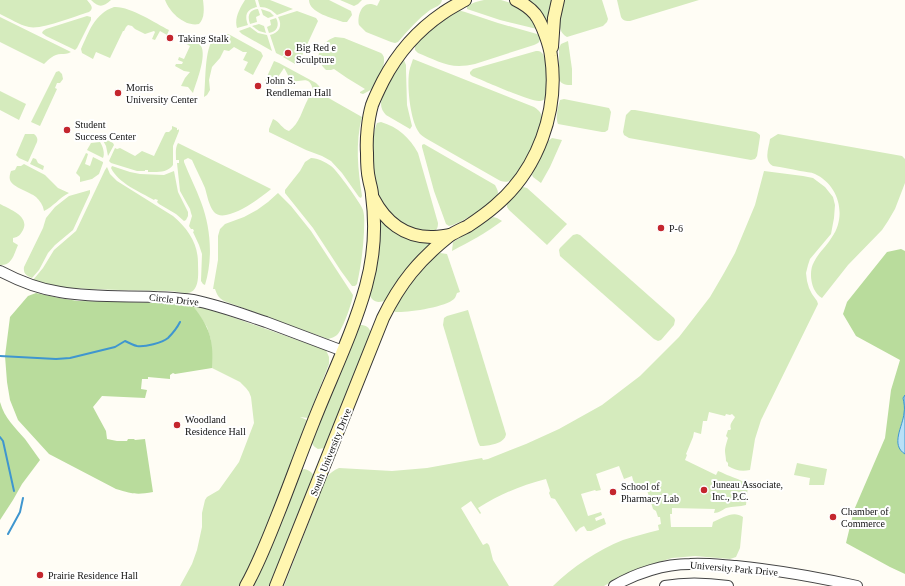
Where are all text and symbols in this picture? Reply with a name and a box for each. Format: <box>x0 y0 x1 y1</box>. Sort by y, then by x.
marker: Taking Stalk <box>165 33 175 43</box>
place label: Taking Stalk <box>178 33 229 44</box>
place label: Big Red e Sculpture <box>296 42 337 65</box>
marker: Big Red e Sculpture <box>283 48 293 58</box>
place label: John S. Rendleman Hall <box>266 75 331 98</box>
marker: John S. Rendleman Hall <box>253 81 263 91</box>
place label: Morris University Center <box>126 82 198 105</box>
marker: Morris University Center <box>113 88 123 98</box>
place label: Student Success Center <box>75 119 136 142</box>
marker: Student Success Center <box>62 125 72 135</box>
marker: P-6 <box>656 223 666 233</box>
place label: P-6 <box>669 223 683 234</box>
street label: Circle Drive <box>149 291 200 308</box>
street label: South University Drive <box>308 406 353 498</box>
place label: Woodland Residence Hall <box>185 414 246 437</box>
marker: Woodland Residence Hall <box>172 420 182 430</box>
place label: Juneau Associate, Inc., P.C. <box>712 479 783 502</box>
place label: School of Pharmacy Lab <box>621 481 679 504</box>
marker: Juneau Associate, Inc., P.C. <box>699 485 709 495</box>
marker: School of Pharmacy Lab <box>608 487 618 497</box>
place label: Chamber of Commerce <box>841 506 889 529</box>
marker: Chamber of Commerce <box>828 512 838 522</box>
street label: University Park Drive <box>689 559 779 578</box>
marker: Prairie Residence Hall <box>35 570 45 580</box>
place label: Prairie Residence Hall <box>48 570 138 581</box>

